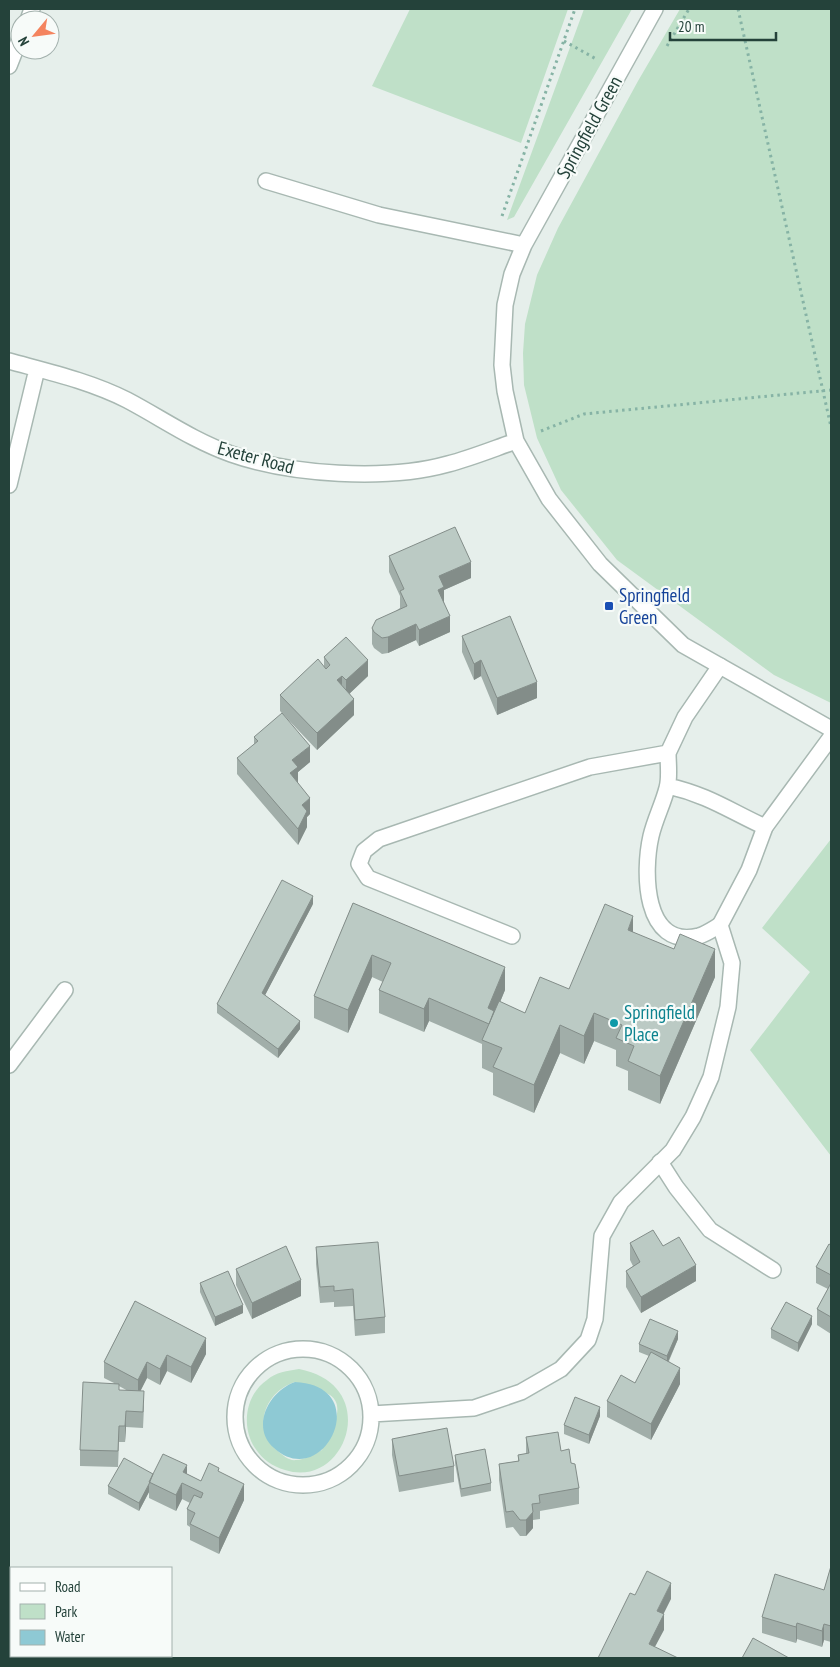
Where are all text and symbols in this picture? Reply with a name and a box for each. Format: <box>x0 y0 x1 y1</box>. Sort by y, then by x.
north arrow <box>10 10 60 60</box>
scale bar <box>670 10 776 42</box>
text: 20 m <box>678 17 704 36</box>
text: N <box>14 34 33 49</box>
street label: Springfield Green <box>551 72 627 182</box>
street label: Exeter Road <box>215 435 297 479</box>
place label: Springfield Green <box>619 583 690 629</box>
marker: Springfield Green <box>603 600 615 612</box>
place label: Springfield Place <box>624 1000 695 1046</box>
marker: Springfield Place <box>608 1017 620 1029</box>
legend <box>10 1567 172 1657</box>
text: Road <box>55 1577 81 1596</box>
text: Park <box>55 1602 77 1621</box>
text: Water <box>55 1627 86 1646</box>

